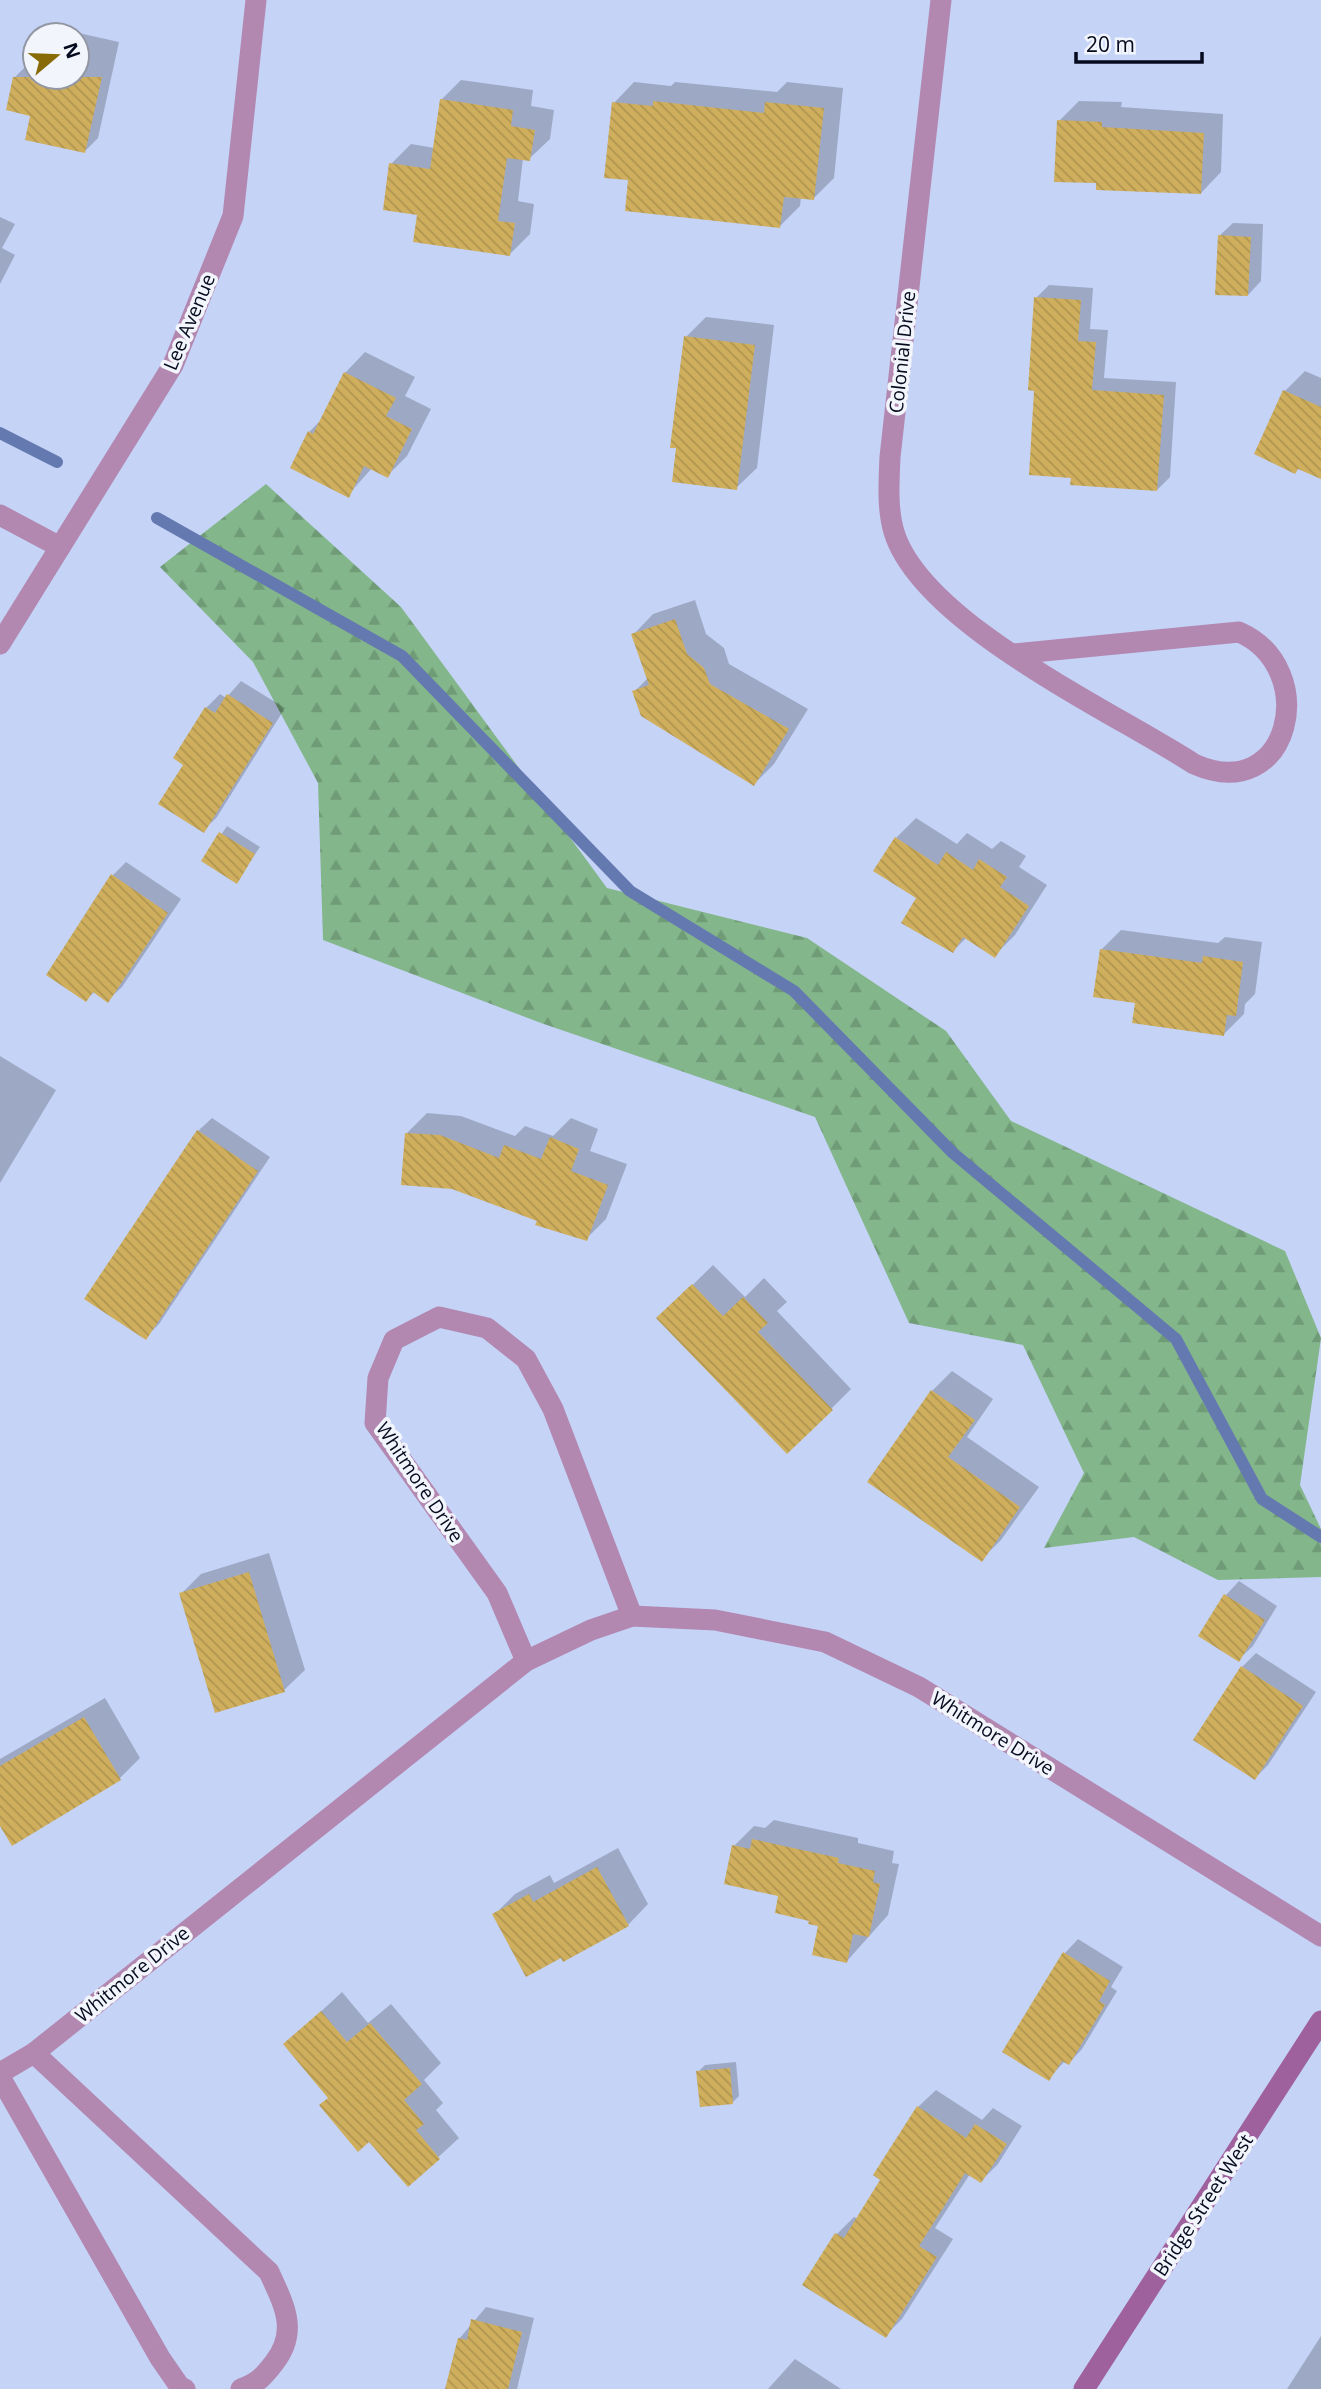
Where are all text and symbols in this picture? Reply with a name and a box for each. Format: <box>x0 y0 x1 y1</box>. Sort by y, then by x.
north arrow <box>21 21 91 91</box>
scale bar <box>1076 21 1202 65</box>
text: 20 m <box>1086 30 1135 58</box>
text: N <box>57 39 87 62</box>
street label: Lee Avenue <box>157 270 221 374</box>
street label: Colonial Drive <box>883 290 921 414</box>
street label: Whitmore Drive <box>370 1417 470 1547</box>
street label: Whitmore Drive <box>927 1685 1059 1781</box>
street label: Whitmore Drive <box>70 1920 194 2028</box>
street label: Bridge Street West <box>1147 2129 1259 2281</box>

